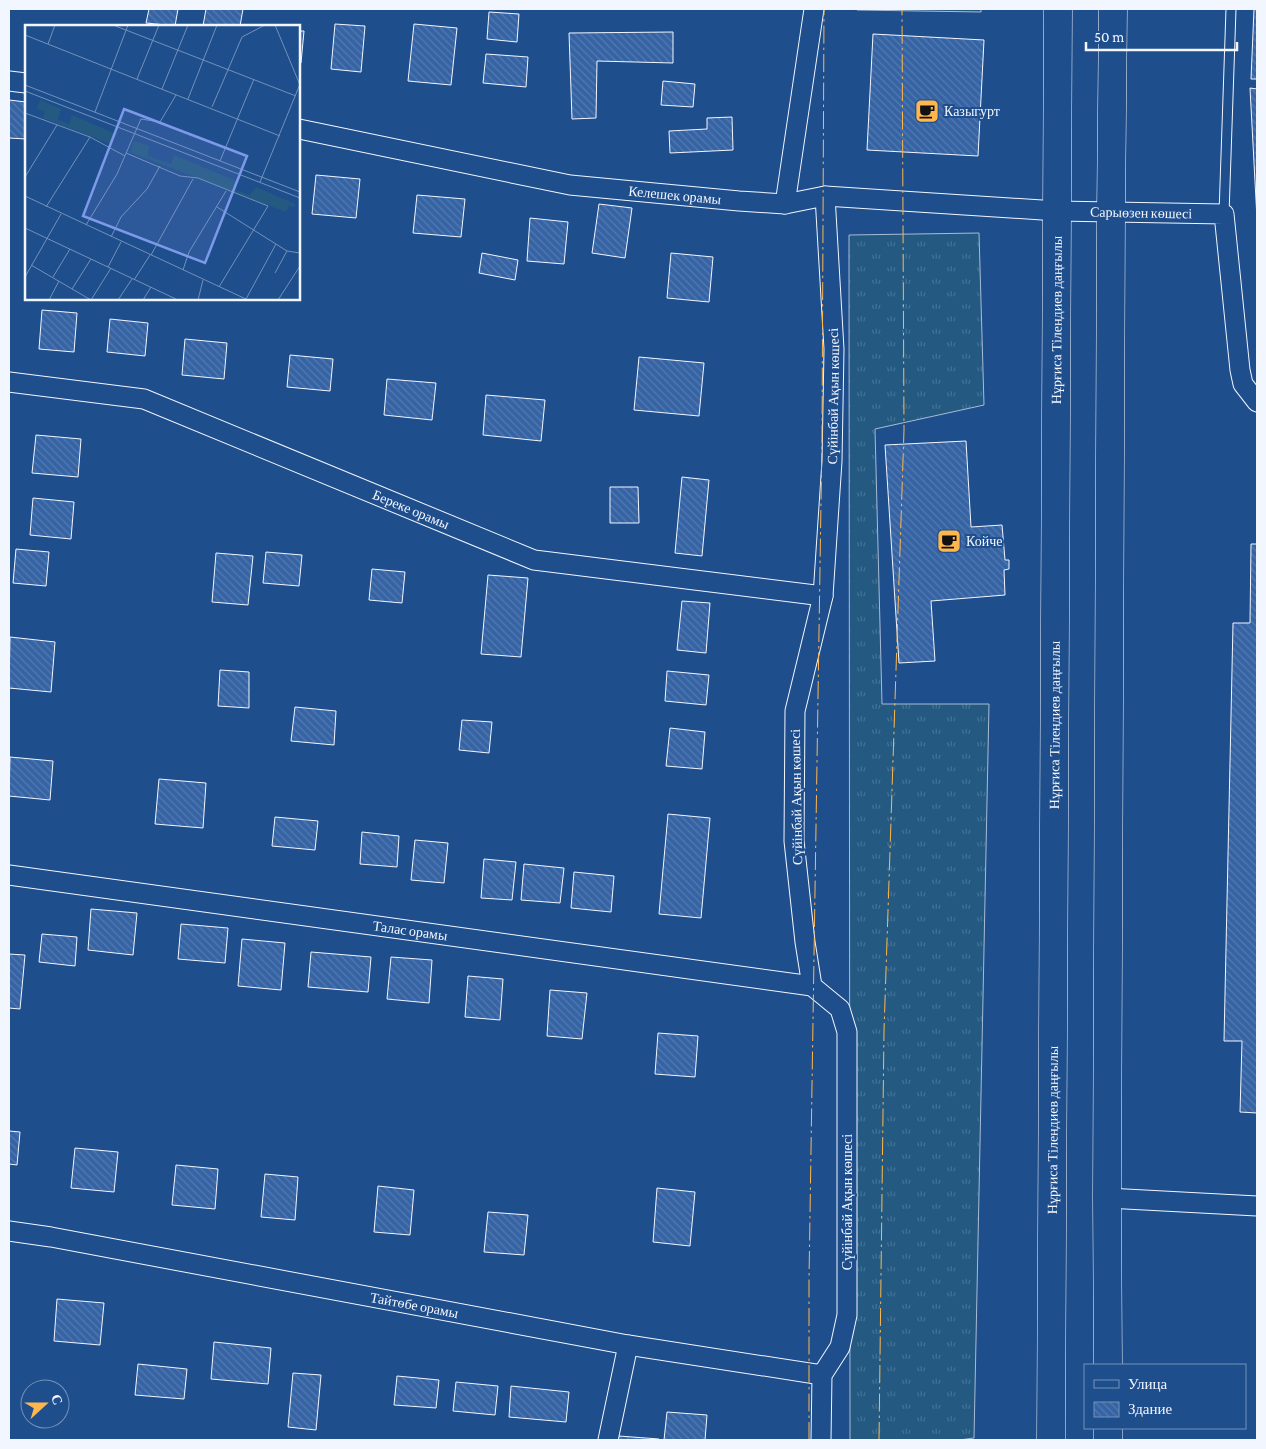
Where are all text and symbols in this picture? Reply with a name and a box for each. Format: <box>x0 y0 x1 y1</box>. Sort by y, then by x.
scale bar <box>1086 20 1237 52</box>
inset map <box>25 25 300 300</box>
text: 50 m <box>1094 29 1124 45</box>
cafe icon: Казыгурт <box>914 98 940 124</box>
place label: Казыгурт <box>944 103 1000 119</box>
street label: Келешек орамы <box>628 183 723 207</box>
street label: Сарыөзен көшесі <box>1090 204 1192 221</box>
street label: Нұрғиса Тілендиев даңғылы <box>1048 235 1065 404</box>
street label: Сүйінбай Ақын көшесі <box>824 327 842 465</box>
street label: Береке орамы <box>370 486 452 532</box>
cafe icon: Койче <box>936 528 962 554</box>
place label: Койче <box>966 533 1002 549</box>
street label: Нұрғиса Тілендиев даңғылы <box>1046 640 1063 809</box>
street label: Сүйінбай Ақын көшесі <box>787 729 805 865</box>
street label: Талас орамы <box>372 917 449 944</box>
street label: Нұрғиса Тілендиев даңғылы <box>1044 1045 1061 1214</box>
street label: Сүйінбай Ақын көшесі <box>839 1134 855 1270</box>
street label: Тайтөбе орамы <box>369 1289 460 1321</box>
legend <box>1084 1364 1246 1429</box>
text: Улица <box>1128 1376 1167 1392</box>
north arrow <box>20 1379 70 1429</box>
text: С <box>48 1392 66 1407</box>
text: Здание <box>1128 1401 1172 1417</box>

